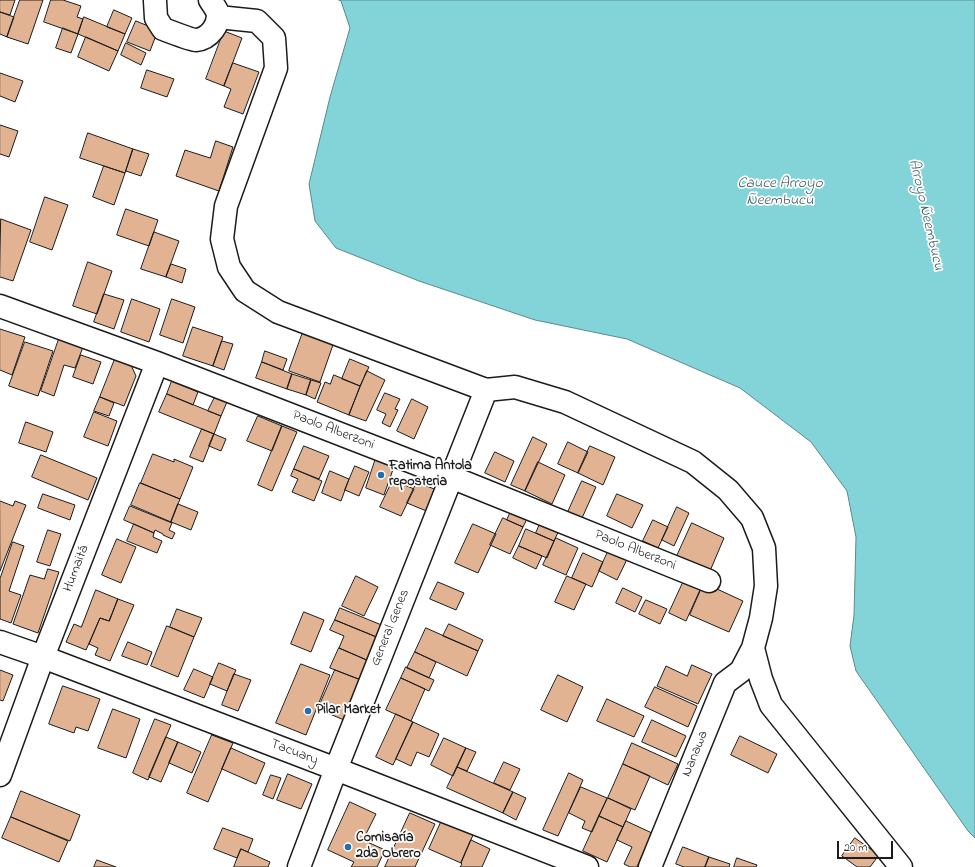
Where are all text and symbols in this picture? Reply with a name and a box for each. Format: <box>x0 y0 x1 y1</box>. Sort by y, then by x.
water label: Arroyo Ñeembucu <box>903 158 947 272</box>
water label: Cauce Arroyo Ñeembucu <box>738 176 822 211</box>
street label: Paolo Alberzoni <box>290 408 376 454</box>
place label: Fatima Antola reposteria <box>389 459 472 492</box>
marker: Fatima Antola reposteria <box>376 470 386 480</box>
street label: Paolo Alberzoni <box>592 527 678 575</box>
street label: Humaitá <box>60 543 94 595</box>
street label: General Genes <box>368 587 414 669</box>
place label: Pilar Market <box>316 703 381 719</box>
marker: Pilar Market <box>303 706 313 716</box>
street label: Nanawa <box>679 729 713 779</box>
street label: Tacuary <box>268 736 320 770</box>
place label: Comisaría 2da Obrero <box>356 831 421 864</box>
scale bar <box>839 833 895 859</box>
text: 20 m <box>844 839 867 857</box>
marker: Comisaría 2da Obrero <box>343 842 353 852</box>

